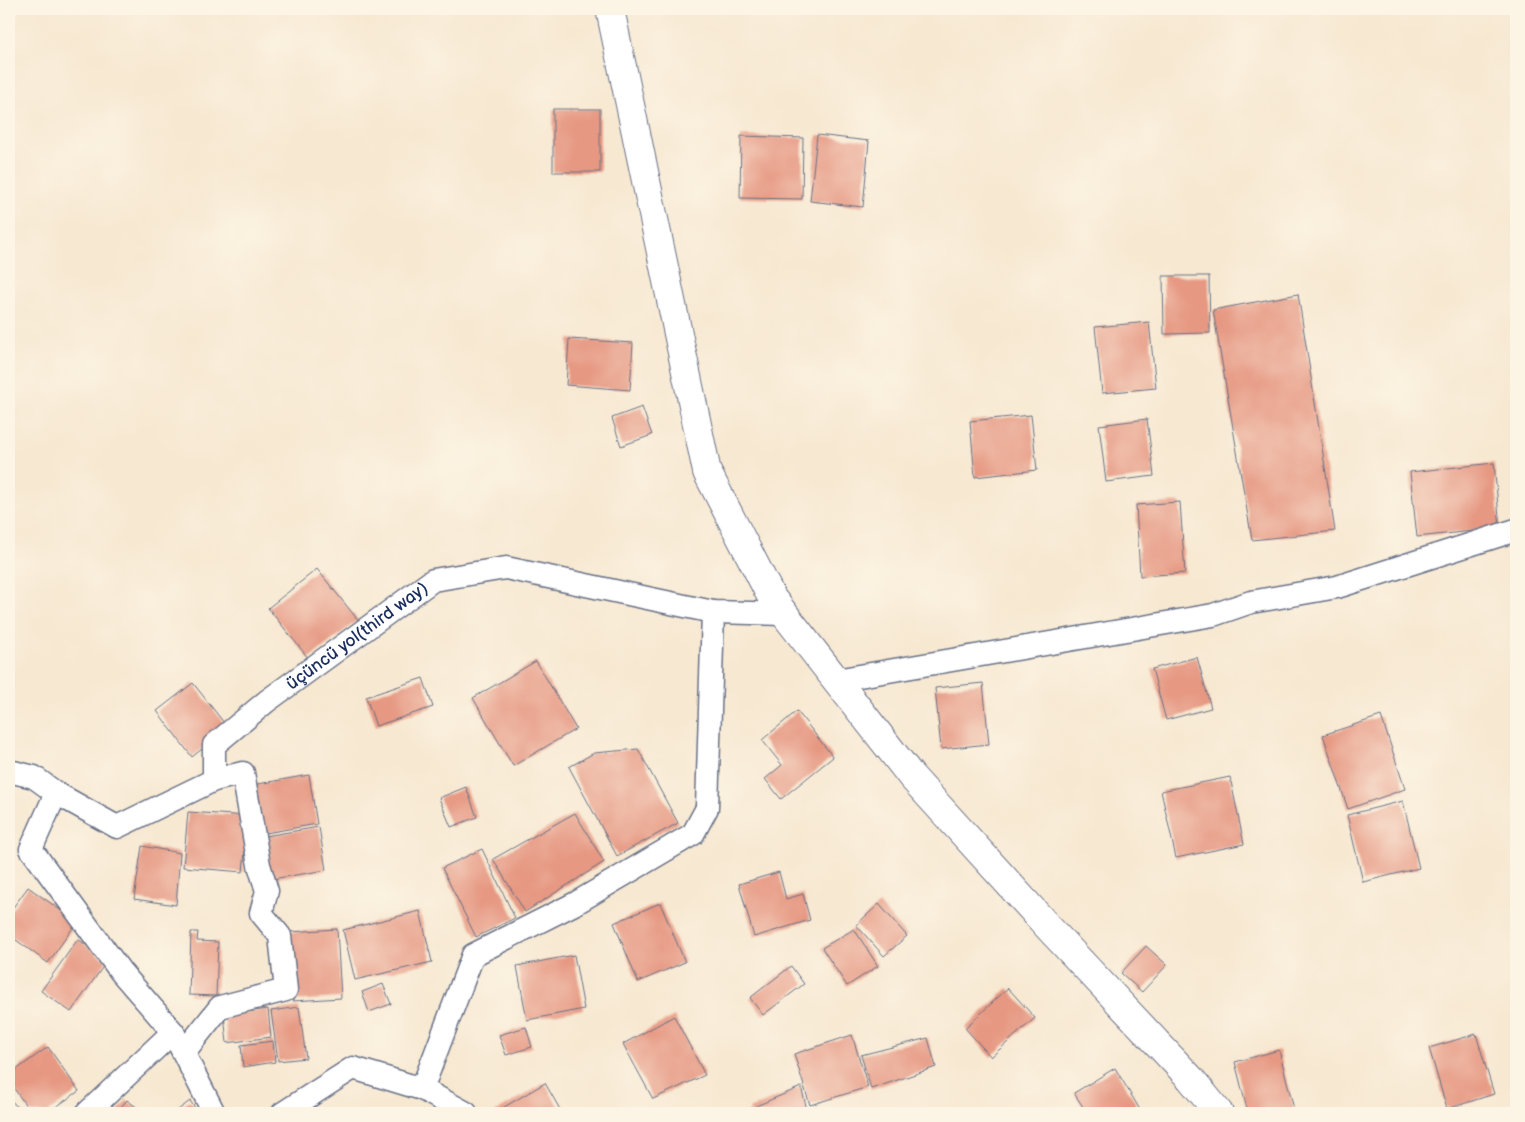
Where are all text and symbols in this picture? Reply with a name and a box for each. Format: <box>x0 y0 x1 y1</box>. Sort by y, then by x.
street label: üçüncü yol(third way) <box>282 577 432 694</box>

